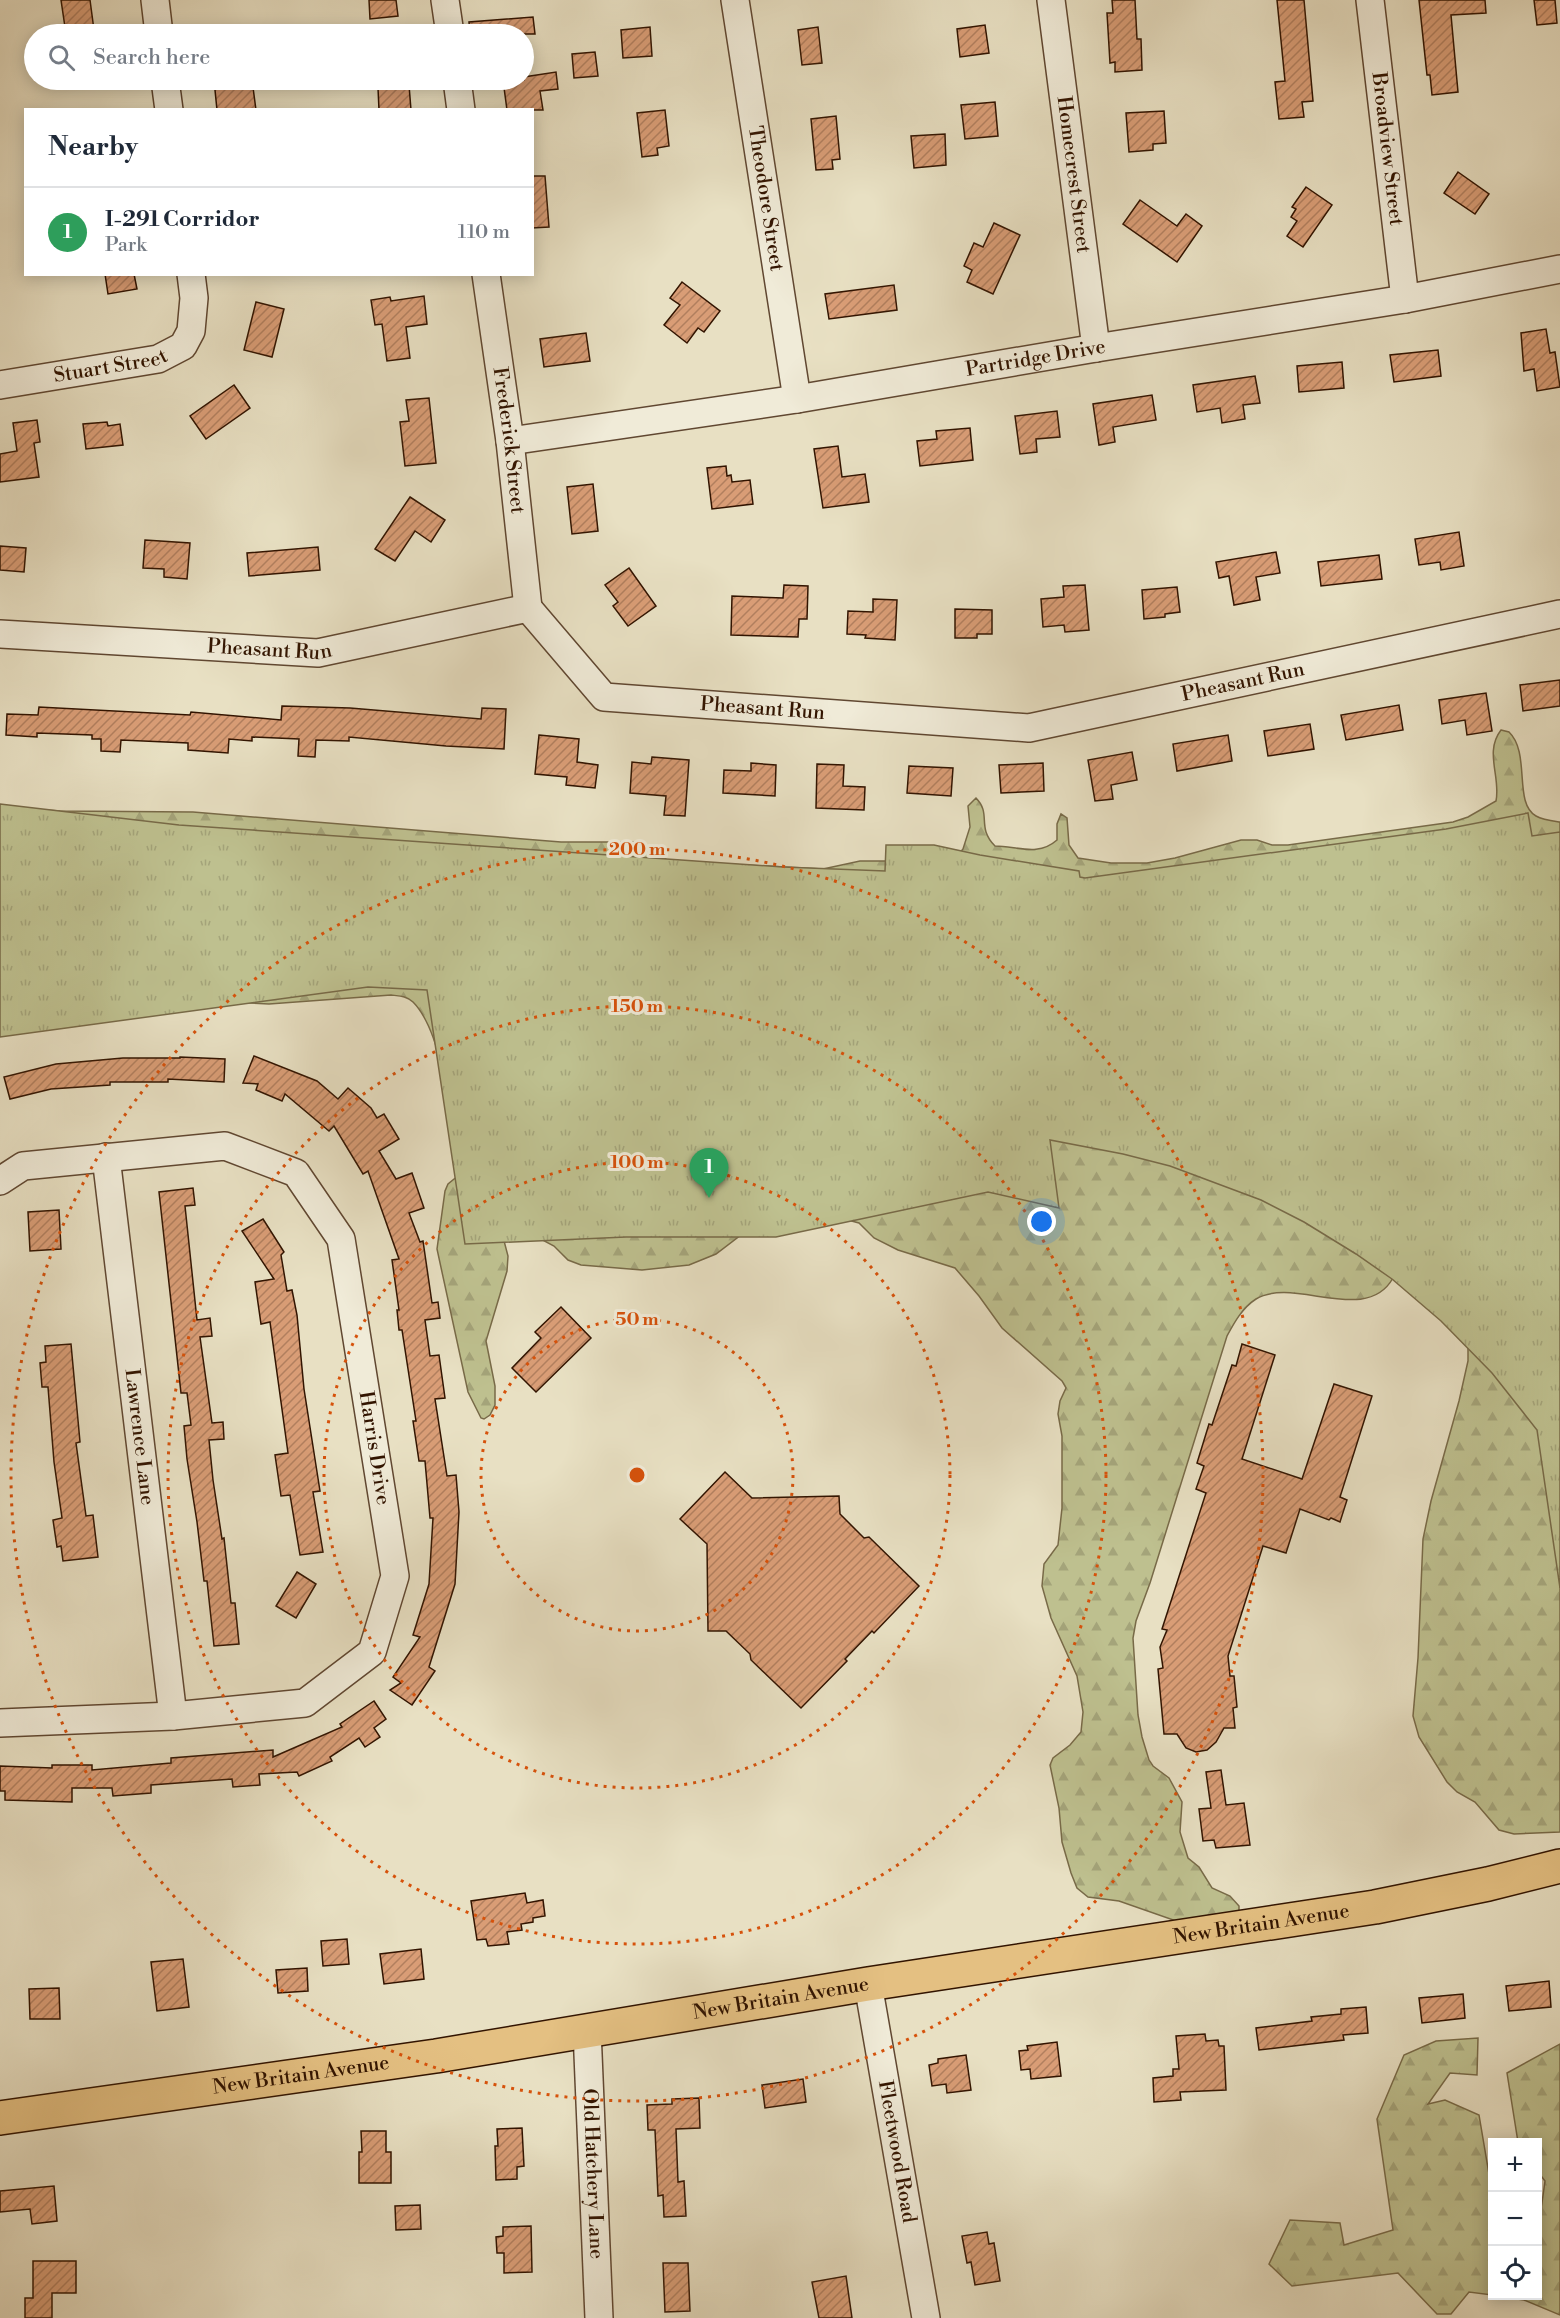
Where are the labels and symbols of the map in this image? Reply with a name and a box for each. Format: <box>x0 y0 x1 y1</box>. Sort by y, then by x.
street label: Broadview Street <box>1366 70 1409 227</box>
street label: Homecrest Street <box>1051 95 1096 255</box>
street label: Theodore Street <box>742 124 789 273</box>
street label: Partridge Drive <box>964 334 1107 383</box>
street label: Stuart Street <box>52 344 172 388</box>
street label: Frederick Street <box>487 365 530 515</box>
street label: Pheasant Run <box>206 634 334 666</box>
street label: Pheasant Run <box>1179 657 1307 707</box>
street label: Pheasant Run <box>699 692 826 726</box>
text: 200 m <box>609 838 666 861</box>
text: 150 m <box>611 995 664 1018</box>
pin: 1 <box>690 1148 728 1198</box>
text: 100 m <box>610 1151 664 1174</box>
your location <box>1027 1207 1056 1236</box>
text: 50 m <box>615 1308 659 1331</box>
street label: Lawrence Lane <box>119 1367 160 1507</box>
street label: Harris Drive <box>353 1389 396 1507</box>
centre of rings <box>627 1465 647 1485</box>
street label: New Britain Avenue <box>1171 1899 1351 1950</box>
street label: New Britain Avenue <box>691 1972 871 2026</box>
street label: New Britain Avenue <box>211 2050 391 2100</box>
street label: Fleetwood Road <box>872 2078 922 2225</box>
street label: Old Hatchery Lane <box>577 2088 609 2260</box>

